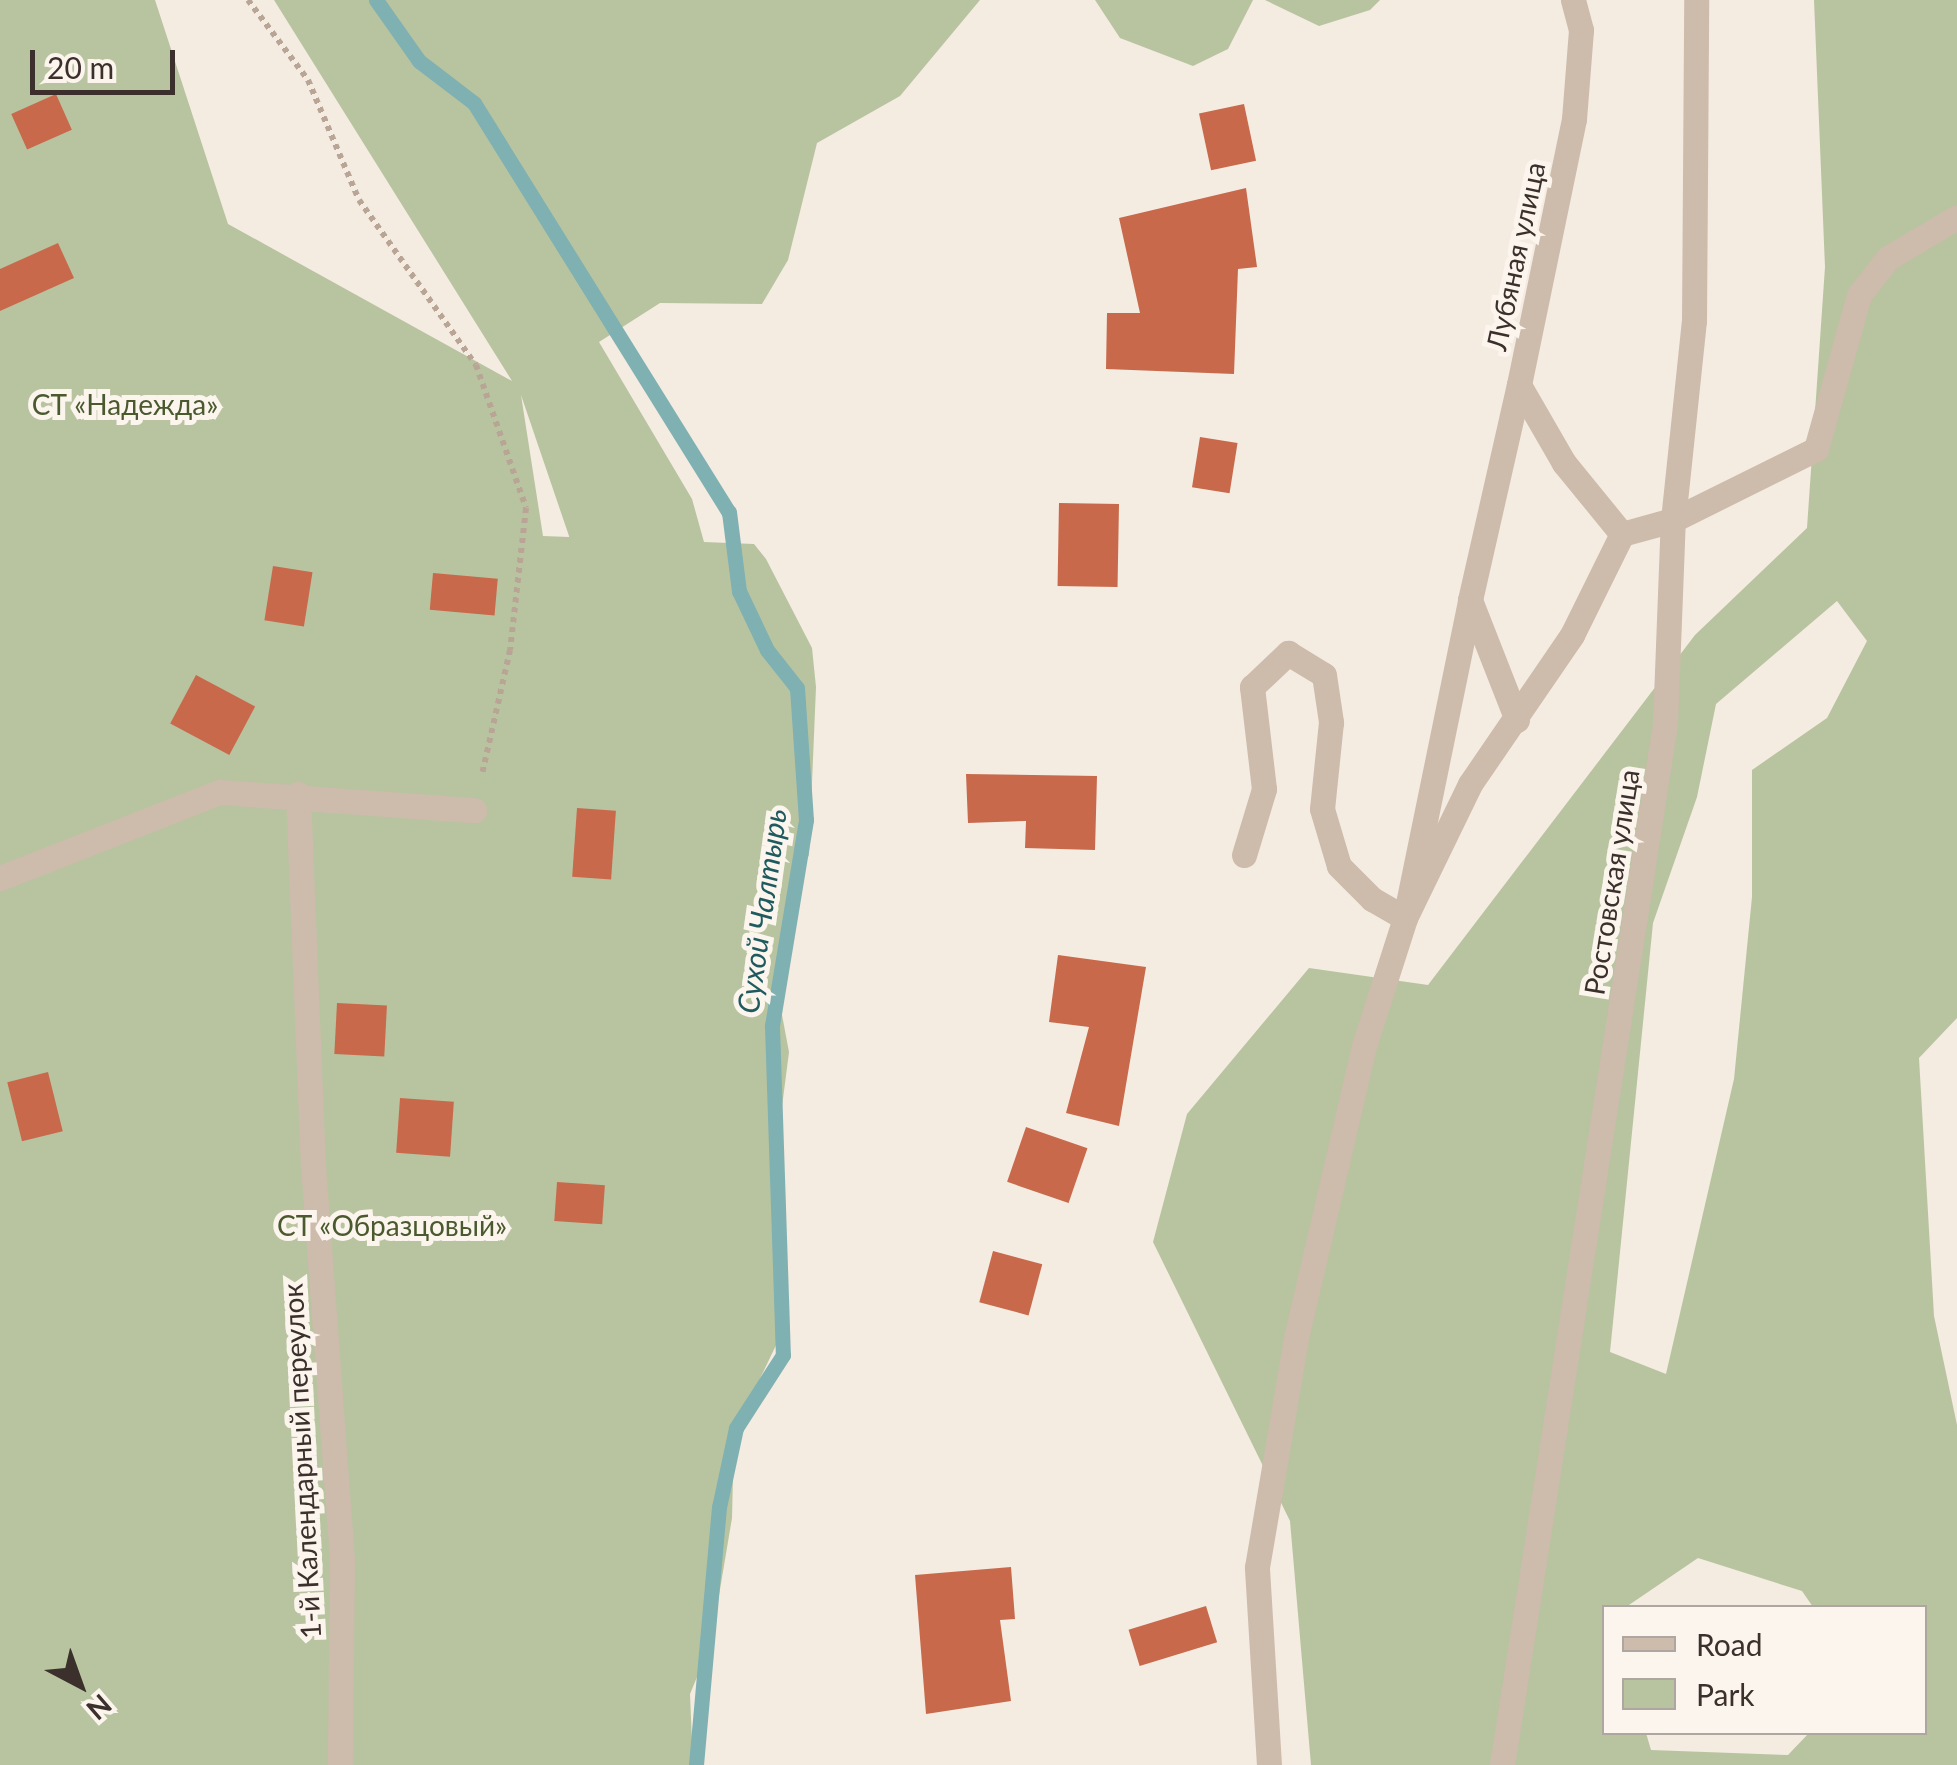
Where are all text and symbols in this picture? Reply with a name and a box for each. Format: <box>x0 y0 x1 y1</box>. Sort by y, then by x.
scale bar <box>35 30 180 92</box>
text: 20 m <box>47 49 114 85</box>
street label: Лубяная улица <box>1479 159 1551 353</box>
park label: СТ «Надежда» <box>32 387 218 421</box>
street label: Ростовская улица <box>1577 767 1645 997</box>
water label: Сухой Чалтырь <box>729 806 793 1016</box>
park label: СТ «Образцовый» <box>277 1208 507 1242</box>
street label: 1-й Календарный переулок <box>275 1282 327 1640</box>
legend <box>1602 1605 1927 1735</box>
text: Road <box>1696 1626 1763 1662</box>
north arrow <box>30 1635 130 1735</box>
text: Park <box>1696 1676 1755 1712</box>
text: N <box>80 1688 119 1728</box>

